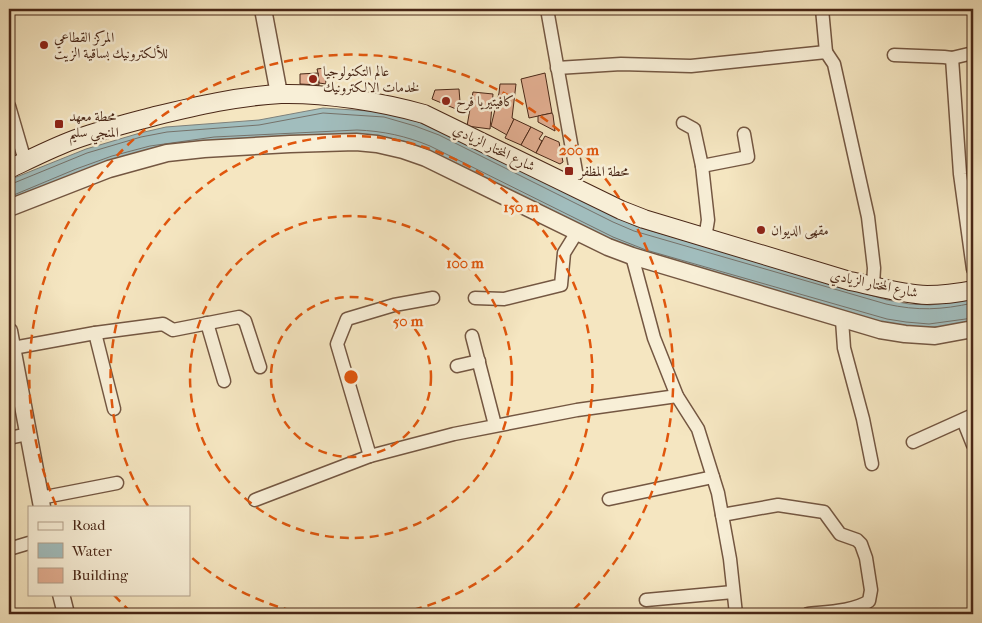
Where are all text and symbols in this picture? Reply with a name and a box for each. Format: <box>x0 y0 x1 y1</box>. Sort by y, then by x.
place label: المركز القطاعي للألكترونيك بساقية الزيت <box>54 29 168 62</box>
marker: المركز القطاعي للألكترونيك بساقية الزيت <box>38 39 50 51</box>
place label: عالم التكنولوجيا لخدمات الالكترونيك <box>323 63 419 96</box>
marker: عالم التكنولوجيا لخدمات الالكترونيك <box>307 73 319 85</box>
place label: كافيتيريا فرح <box>456 93 514 114</box>
marker: كافيتيريا فرح <box>440 95 452 107</box>
place label: محطة معهد المنجي سليم <box>69 108 119 146</box>
marker: محطة معهد المنجي سليم <box>53 118 65 130</box>
street label: شارع المختار الزيادي <box>449 121 538 178</box>
text: 200 m <box>559 141 599 159</box>
place label: محطة المظفر <box>577 163 630 180</box>
marker: محطة المظفر <box>563 165 575 177</box>
text: 150 m <box>503 198 539 216</box>
place label: مقهى الديوان <box>771 222 829 240</box>
marker: مقهى الديوان <box>755 224 767 236</box>
text: 100 m <box>446 254 484 272</box>
street label: شارع المختار الزيادي <box>828 266 919 305</box>
text: 50 m <box>393 312 424 330</box>
centre of rings <box>342 368 360 386</box>
legend <box>28 506 190 596</box>
text: Road <box>72 516 106 534</box>
text: Water <box>71 542 112 560</box>
text: Building <box>72 566 129 584</box>

